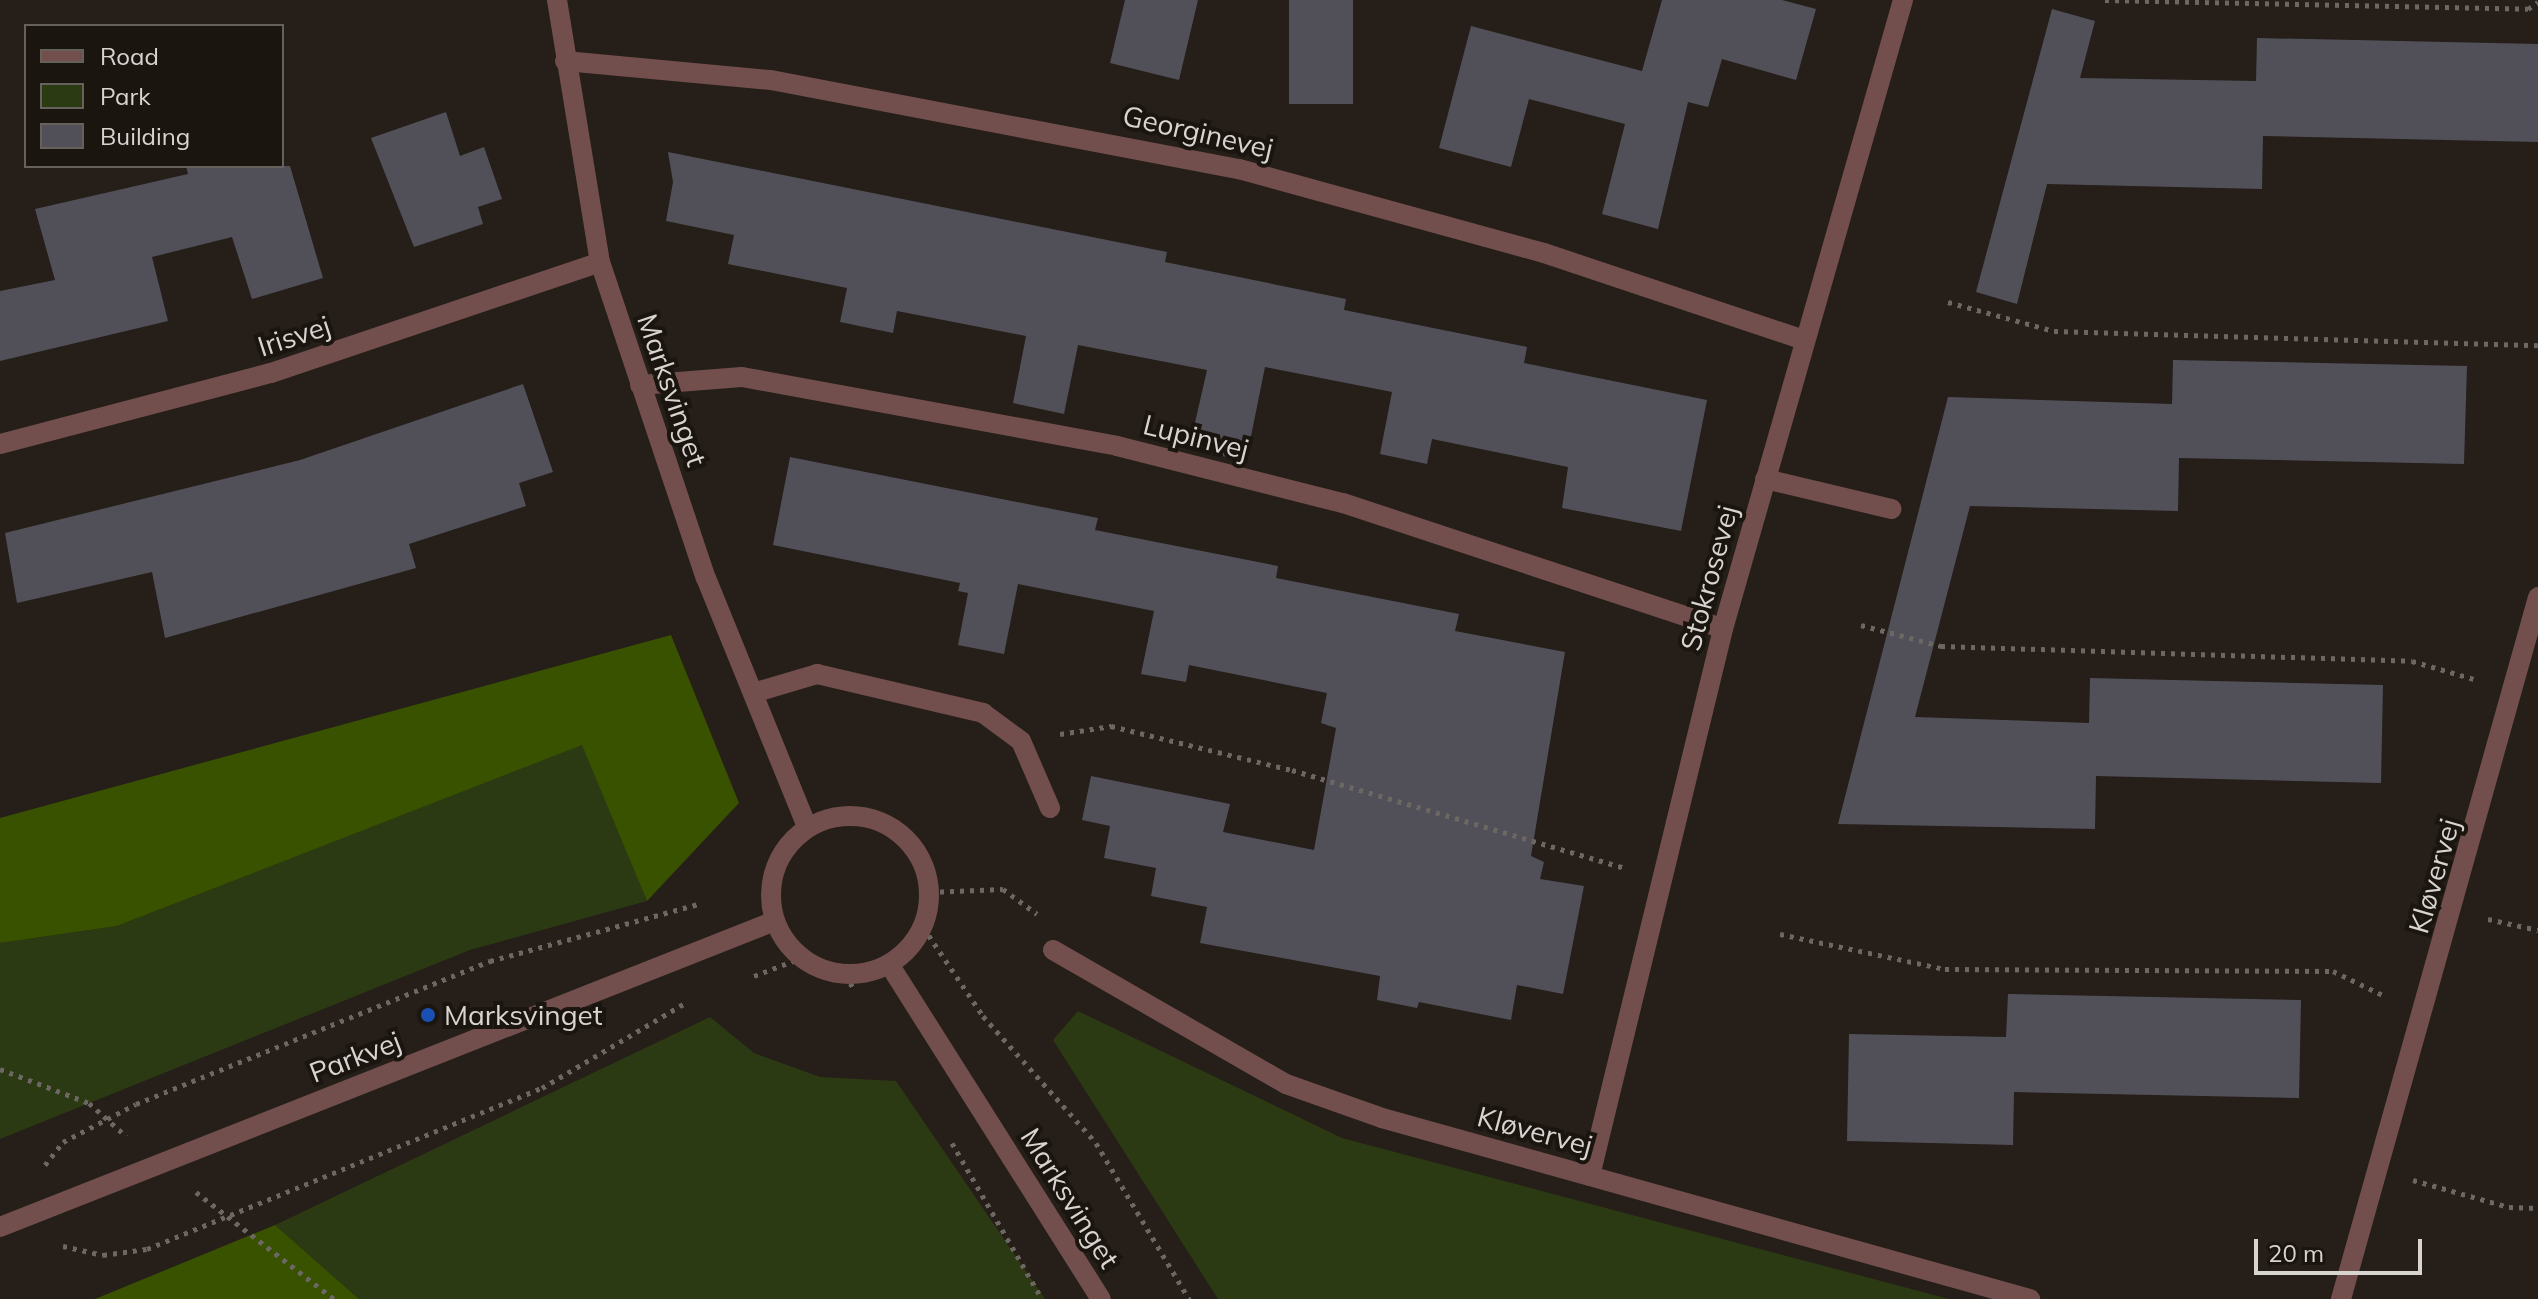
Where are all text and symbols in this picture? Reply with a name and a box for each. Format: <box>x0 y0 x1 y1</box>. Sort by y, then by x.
legend <box>24 24 284 168</box>
text: Road <box>100 41 159 71</box>
text: Park <box>100 81 151 111</box>
street label: Georginevej <box>1120 98 1276 166</box>
text: Building <box>100 121 190 151</box>
street label: Irisvej <box>254 309 334 363</box>
street label: Marksvinget <box>630 310 714 470</box>
street label: Lupinvej <box>1140 408 1252 466</box>
street label: Stokrosevej <box>1673 502 1745 654</box>
street label: Kløvervej <box>2402 815 2466 937</box>
place label: Marksvinget <box>444 998 603 1032</box>
marker: Marksvinget <box>419 1006 437 1024</box>
street label: Parkvej <box>305 1024 405 1090</box>
street label: Kløvervej <box>1474 1100 1596 1162</box>
street label: Marksvinget <box>1014 1122 1126 1274</box>
scale bar <box>2258 1223 2426 1273</box>
text: 20 m <box>2268 1238 2324 1268</box>

